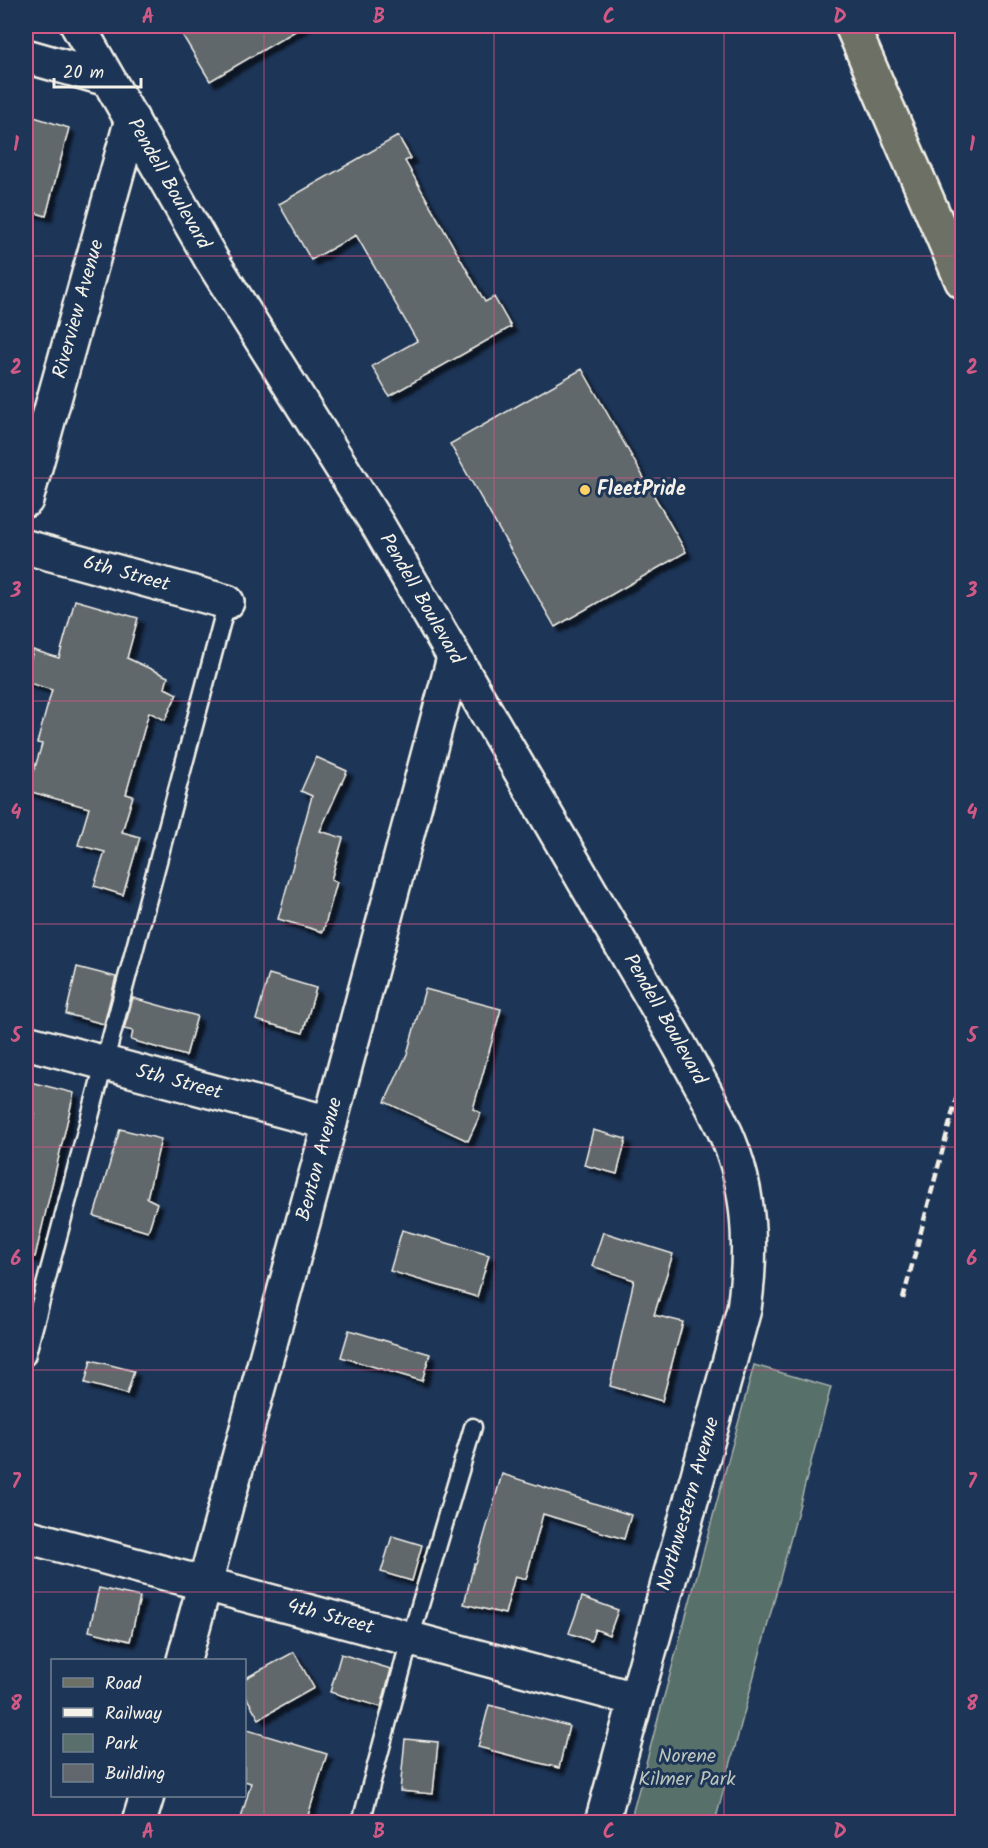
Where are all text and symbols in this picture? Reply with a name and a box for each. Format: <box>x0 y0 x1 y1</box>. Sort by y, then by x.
text: A <box>142 2 154 34</box>
text: B <box>373 2 385 34</box>
text: C <box>603 2 615 34</box>
text: D <box>833 2 847 34</box>
scale bar <box>54 51 141 89</box>
text: 20 m <box>63 59 104 88</box>
street label: Pendell Boulevard <box>118 112 219 257</box>
text: 1 <box>13 130 19 162</box>
text: 1 <box>969 130 975 162</box>
street label: Riverview Avenue <box>44 236 114 383</box>
text: 2 <box>10 353 22 385</box>
text: 2 <box>966 353 978 385</box>
place label: FleetPride <box>597 474 686 506</box>
marker: FleetPride <box>578 483 592 497</box>
street label: Pendell Boulevard <box>370 527 472 672</box>
street label: 6th Street <box>79 547 173 602</box>
text: 3 <box>10 576 22 608</box>
text: 3 <box>966 576 978 608</box>
text: 4 <box>11 798 22 830</box>
text: 4 <box>967 798 978 830</box>
street label: Pendell Boulevard <box>614 948 715 1092</box>
text: 5 <box>10 1021 23 1053</box>
text: 5 <box>966 1021 979 1053</box>
street label: 5th Street <box>132 1056 226 1110</box>
street label: Benton Avenue <box>288 1094 352 1225</box>
text: 6 <box>11 1244 22 1276</box>
text: 6 <box>967 1244 978 1276</box>
street label: Northwestern Avenue <box>649 1413 729 1595</box>
text: 7 <box>11 1467 21 1499</box>
text: 7 <box>967 1467 977 1499</box>
street label: 4th Street <box>284 1591 377 1644</box>
legend <box>51 1659 246 1797</box>
text: Road <box>105 1670 142 1699</box>
text: 8 <box>10 1689 22 1721</box>
text: 8 <box>966 1689 978 1721</box>
text: Railway <box>105 1700 162 1729</box>
text: Park <box>105 1730 138 1759</box>
park label: Norene Kilmer Park <box>638 1741 736 1796</box>
text: Building <box>105 1760 165 1789</box>
text: A <box>142 1817 154 1848</box>
text: B <box>373 1817 385 1848</box>
text: C <box>603 1817 615 1848</box>
text: D <box>833 1817 847 1848</box>

